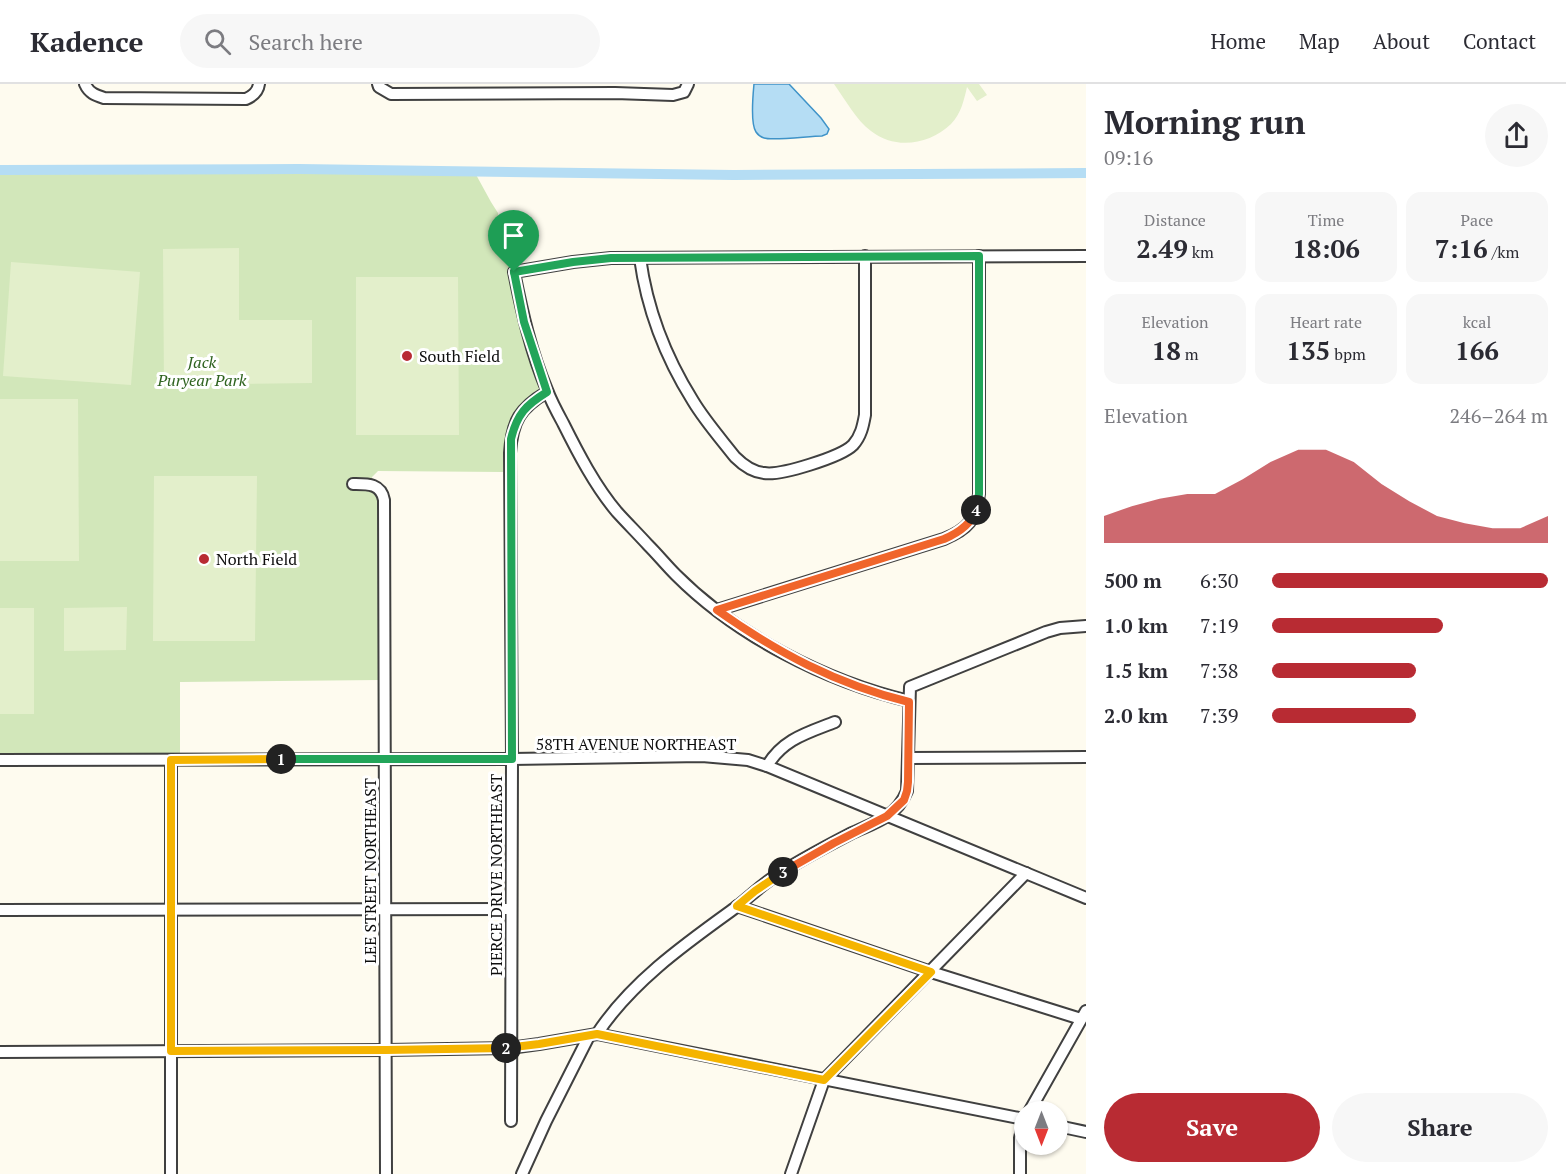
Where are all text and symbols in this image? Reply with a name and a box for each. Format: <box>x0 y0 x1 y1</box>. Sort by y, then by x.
search box <box>180 14 600 68</box>
text: Kadence <box>30 23 144 60</box>
icon: search <box>201 25 234 58</box>
text: Search here <box>249 27 363 56</box>
text: Home <box>1210 27 1266 55</box>
text: Map <box>1299 27 1340 55</box>
text: About <box>1373 27 1430 55</box>
text: Contact <box>1463 27 1536 55</box>
text: Morning run <box>1104 100 1306 143</box>
button: share <box>1485 104 1548 167</box>
text: 09:16 <box>1104 144 1153 171</box>
text: Distance <box>1144 209 1206 231</box>
text: Time <box>1308 209 1344 231</box>
text: Pace <box>1461 209 1493 231</box>
pin <box>488 210 539 272</box>
icon: arrive <box>497 219 530 252</box>
text: 2.49 <box>1136 231 1188 265</box>
text: 18:06 <box>1292 231 1360 265</box>
text: 7:16 <box>1435 231 1488 265</box>
text: km <box>1188 241 1214 263</box>
text: /km <box>1488 241 1519 263</box>
text: Elevation <box>1141 311 1209 333</box>
text: Heart rate <box>1290 311 1362 333</box>
text: kcal <box>1463 311 1491 333</box>
text: 18 <box>1151 333 1181 367</box>
text: 135 <box>1286 333 1330 367</box>
text: 166 <box>1455 333 1499 367</box>
text: m <box>1181 343 1199 365</box>
text: bpm <box>1330 343 1366 365</box>
place label: South Field <box>419 345 500 367</box>
marker: South Field <box>400 349 414 363</box>
park label: Jack Puryear Park <box>157 351 247 391</box>
text: Elevation <box>1104 402 1188 429</box>
text: 246–264 m <box>1449 402 1548 429</box>
pin: 4 <box>961 495 991 525</box>
text: 4 <box>971 499 981 521</box>
place label: North Field <box>216 548 297 570</box>
marker: North Field <box>197 552 211 566</box>
text: 500 m <box>1104 567 1162 594</box>
text: 6:30 <box>1200 567 1239 594</box>
text: 1.0 km <box>1104 612 1168 639</box>
text: 7:19 <box>1200 612 1239 639</box>
text: 1.5 km <box>1104 657 1168 684</box>
text: 7:38 <box>1200 657 1239 684</box>
text: 2.0 km <box>1104 702 1168 729</box>
text: 7:39 <box>1200 702 1239 729</box>
street label: 58TH AVENUE NORTHEAST <box>536 733 736 755</box>
pin: 1 <box>266 744 296 774</box>
text: 1 <box>276 748 286 770</box>
street label: PIERCE DRIVE NORTHEAST <box>485 774 507 976</box>
street label: LEE STREET NORTHEAST <box>359 778 381 964</box>
pin: 3 <box>768 857 798 887</box>
text: 3 <box>778 861 788 883</box>
pin: 2 <box>491 1033 521 1063</box>
text: 2 <box>501 1037 511 1059</box>
button: Save <box>1104 1093 1320 1162</box>
button: Share <box>1332 1093 1548 1162</box>
north arrow <box>1014 1101 1068 1155</box>
map controls <box>1014 1101 1068 1155</box>

